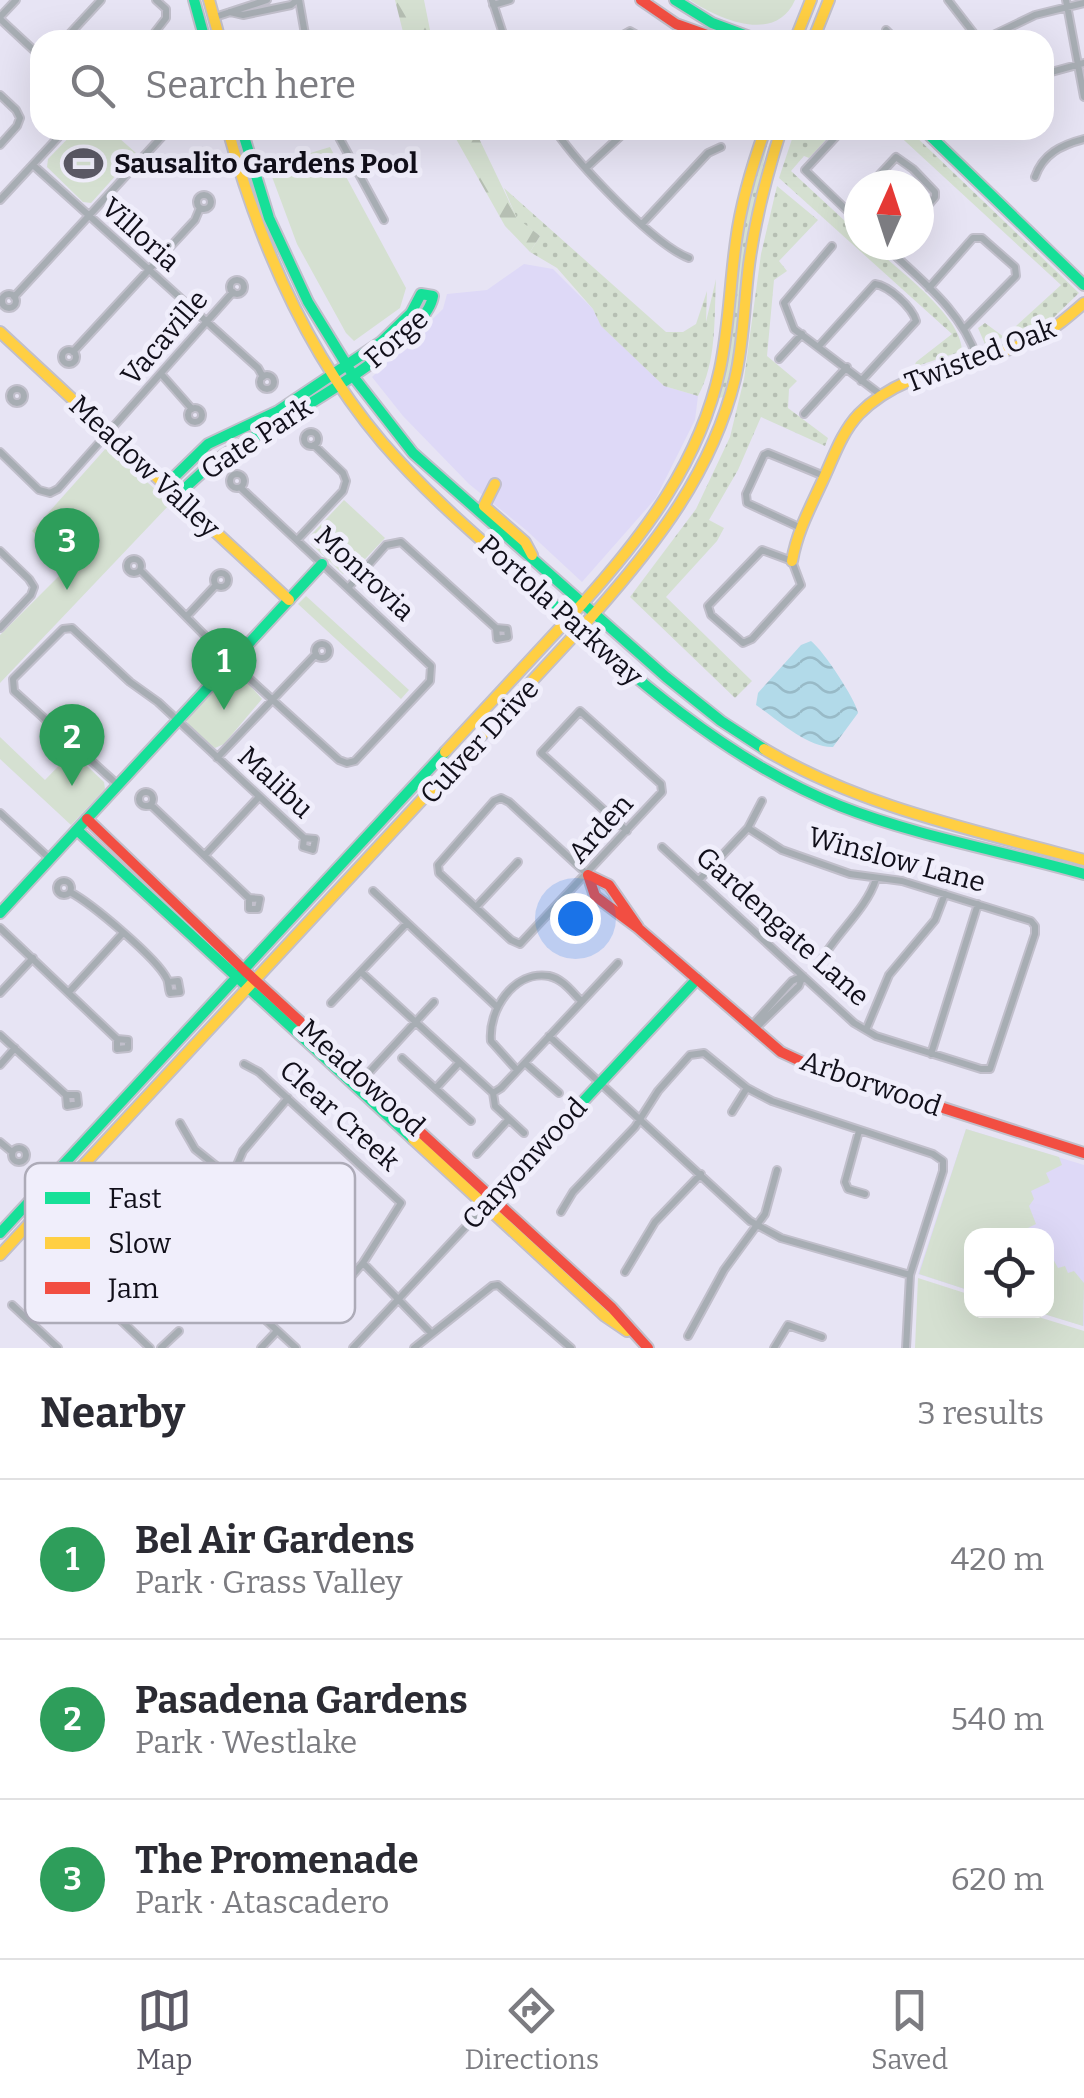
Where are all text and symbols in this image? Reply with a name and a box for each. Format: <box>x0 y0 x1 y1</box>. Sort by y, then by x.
search box <box>30 30 1054 140</box>
icon: search <box>65 58 120 113</box>
text: Search here <box>145 62 356 108</box>
sports icon: Sausalito Gardens Pool <box>63 142 105 184</box>
place label: Sausalito Gardens Pool <box>114 147 418 180</box>
north arrow <box>844 170 934 260</box>
street label: Villoria <box>95 191 187 278</box>
street label: Vacaville <box>114 283 215 392</box>
street label: Forge <box>358 302 435 375</box>
street label: Twisted Oak <box>900 312 1060 399</box>
street label: Meadow Valley <box>63 388 227 544</box>
street label: Gate Park <box>195 390 318 486</box>
pin: 3 <box>34 508 100 590</box>
street label: Monrovia <box>308 519 421 628</box>
street label: Portola Parkway <box>472 528 649 693</box>
pin: 1 <box>192 628 256 710</box>
street label: Culver Drive <box>413 672 546 811</box>
pin: 2 <box>40 704 104 786</box>
street label: Malibu <box>232 740 320 825</box>
street label: Arden <box>561 787 640 869</box>
street label: Winslow Lane <box>805 820 989 899</box>
street label: Gardengate Lane <box>689 840 876 1013</box>
your location <box>550 893 601 944</box>
street label: Meadowood <box>292 1012 431 1142</box>
street label: Arborwood <box>796 1044 946 1123</box>
street label: Clear Creek <box>273 1053 406 1178</box>
street label: Canyonwood <box>455 1091 594 1236</box>
legend <box>25 1163 355 1323</box>
text: Fast <box>108 1182 162 1215</box>
text: Slow <box>108 1227 171 1260</box>
map controls <box>964 1228 1054 1318</box>
button: locate <box>964 1228 1054 1318</box>
text: Jam <box>107 1272 159 1305</box>
text: Nearby <box>40 1388 185 1438</box>
text: 3 results <box>918 1394 1044 1432</box>
text: Bel Air Gardens <box>135 1517 415 1563</box>
text: 1 <box>66 1540 79 1578</box>
text: 420 m <box>950 1540 1044 1578</box>
text: Park · Grass Valley <box>135 1563 402 1601</box>
text: Pasadena Gardens <box>135 1677 468 1723</box>
text: 2 <box>63 1700 82 1738</box>
text: 540 m <box>951 1700 1044 1738</box>
text: Park · Westlake <box>135 1723 357 1761</box>
text: The Promenade <box>135 1837 419 1883</box>
text: 3 <box>63 1860 82 1898</box>
text: 620 m <box>951 1860 1044 1898</box>
text: Park · Atascadero <box>135 1883 389 1921</box>
tab: Map <box>136 1983 192 2076</box>
tab: Directions <box>464 1983 599 2076</box>
tab: Saved <box>871 1983 948 2076</box>

